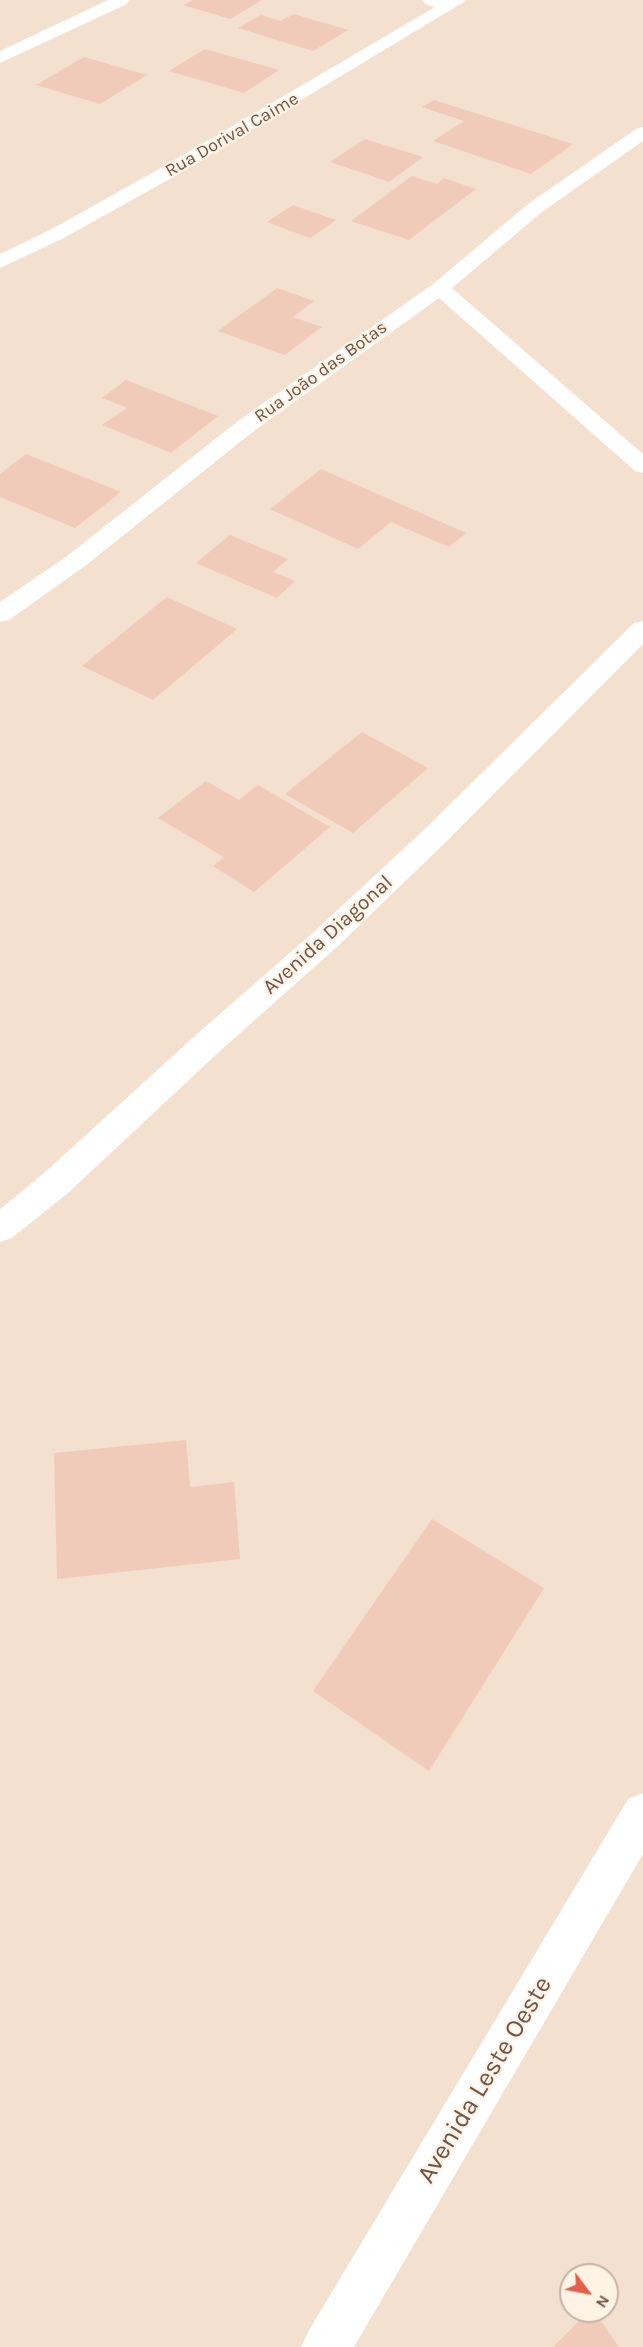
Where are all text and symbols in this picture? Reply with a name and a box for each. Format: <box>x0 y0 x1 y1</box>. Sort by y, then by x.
street label: Rua Dorival Caime <box>161 88 303 182</box>
street label: Rua João das Botas <box>250 317 392 427</box>
street label: Avenida Diagonal <box>258 870 398 1000</box>
street label: Avenida Leste Oeste <box>411 1971 559 2189</box>
north arrow <box>559 2263 619 2323</box>
text: N <box>592 2292 614 2312</box>

